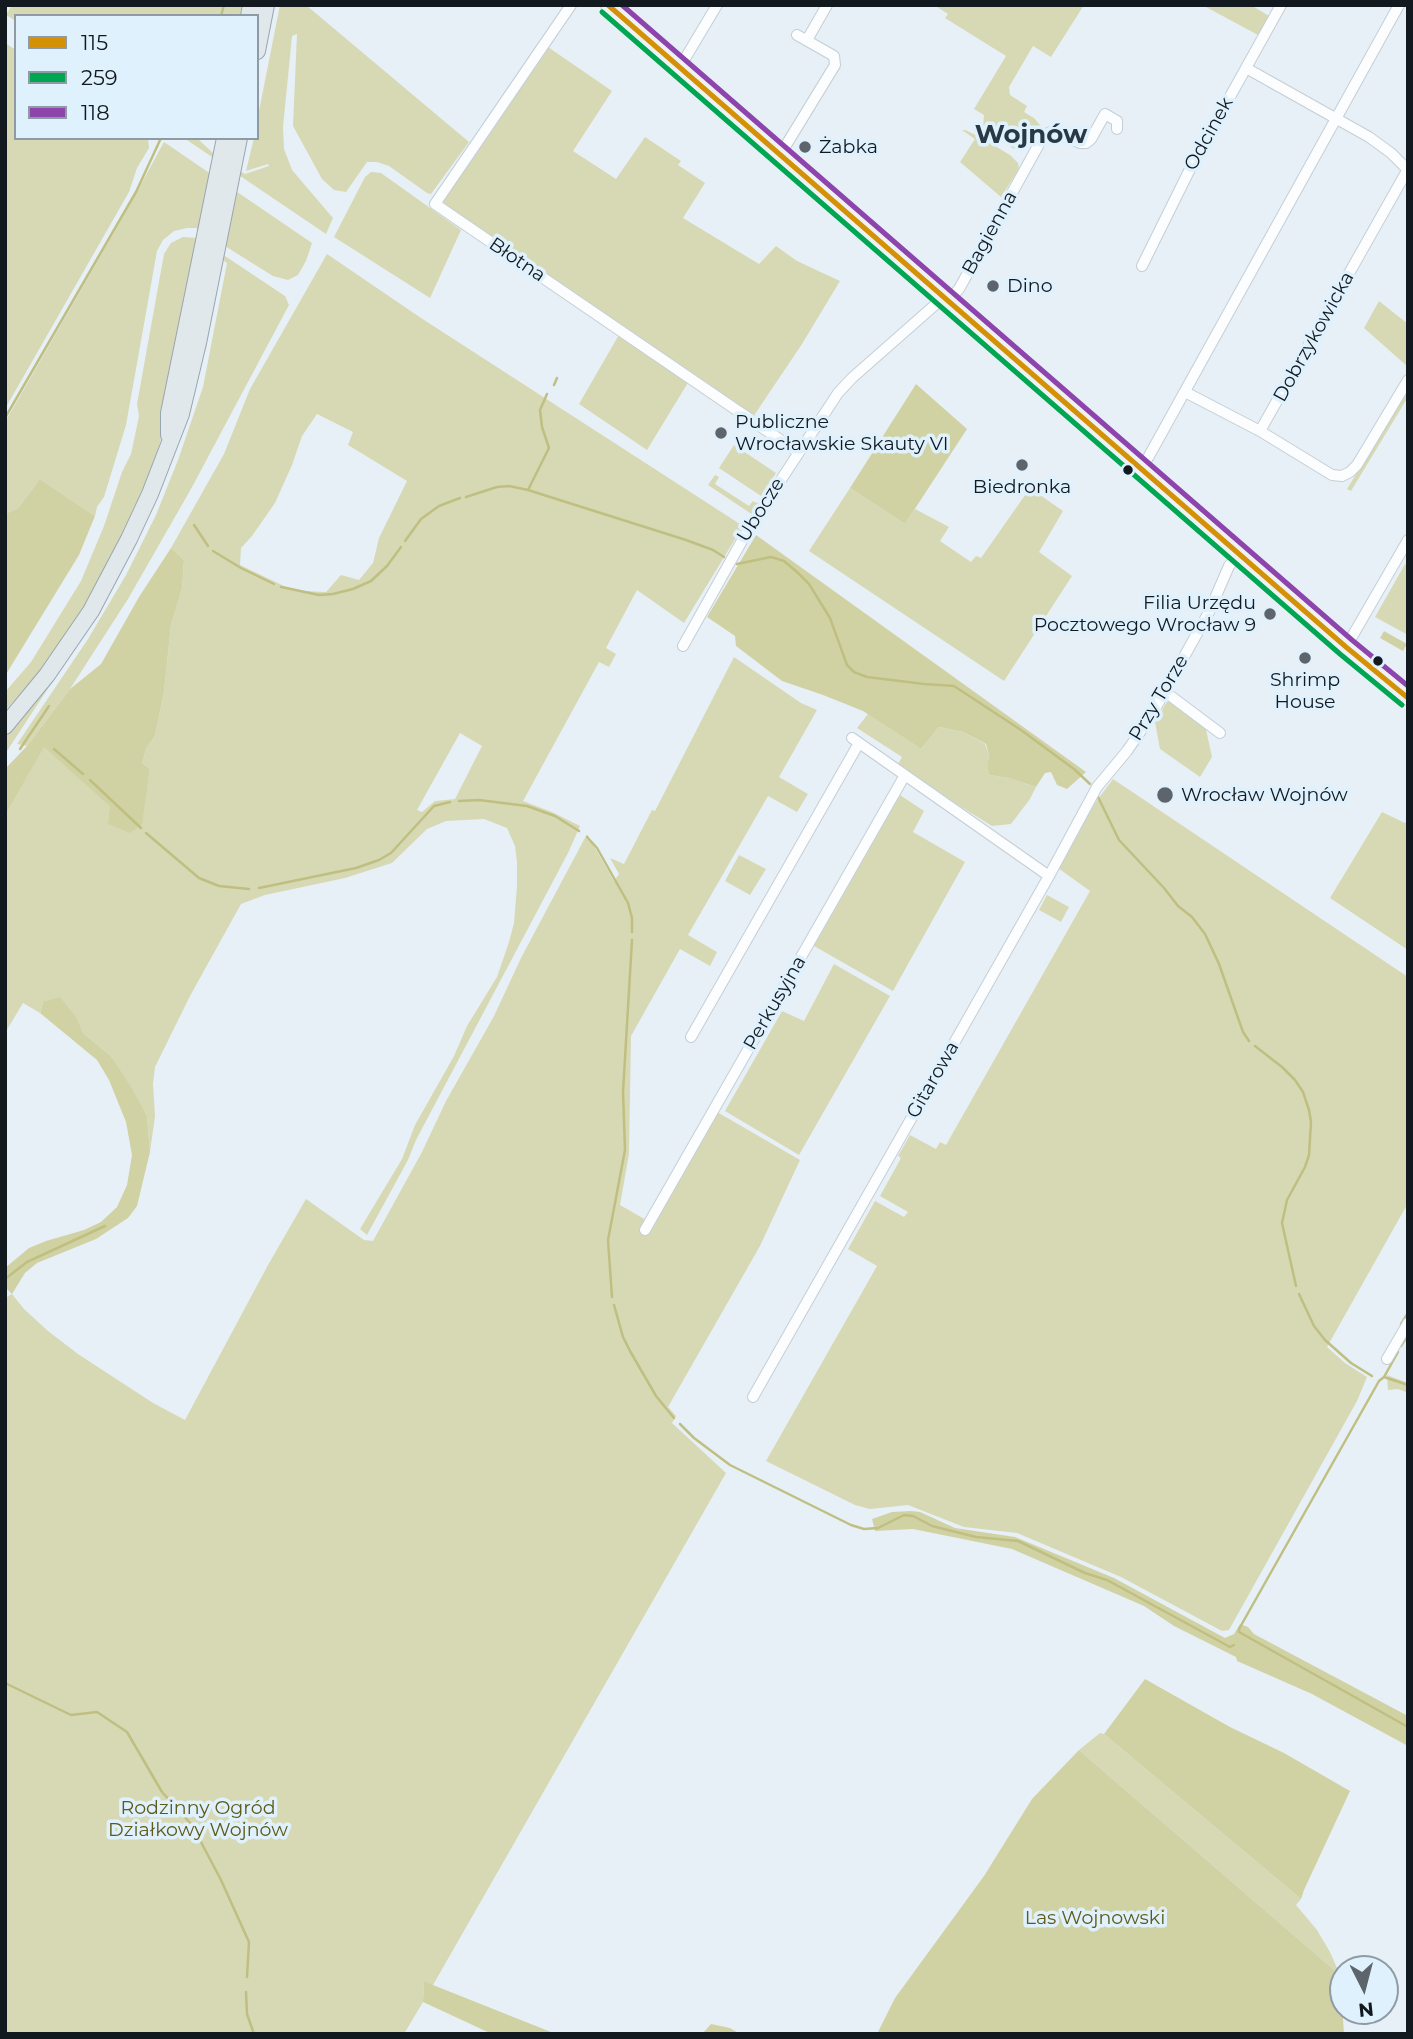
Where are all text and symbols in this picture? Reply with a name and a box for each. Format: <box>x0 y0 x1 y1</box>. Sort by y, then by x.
legend <box>14 14 259 140</box>
text: 115 <box>81 30 108 55</box>
text: 259 <box>81 65 118 90</box>
street label: Odcinek <box>1180 93 1238 175</box>
text: 118 <box>81 100 110 125</box>
district label: Wojnów <box>975 119 1087 151</box>
place label: Żabka <box>819 136 878 158</box>
marker: Żabka <box>797 139 813 155</box>
street label: Bagienna <box>958 187 1022 279</box>
street label: Błotna <box>484 233 550 287</box>
street label: Dobrzykowicka <box>1269 268 1359 406</box>
place label: Dino <box>1007 275 1053 297</box>
marker: Dino <box>985 278 1001 294</box>
place label: Publiczne Wrocławskie Skauty VI <box>735 411 948 455</box>
marker: Publiczne Wrocławskie Skauty VI <box>713 425 729 441</box>
marker: Biedronka <box>1014 457 1030 473</box>
unlabelled marker <box>1121 463 1135 477</box>
street label: Ubocze <box>732 474 790 546</box>
place label: Biedronka <box>973 476 1071 498</box>
place label: Filia Urzędu Pocztowego Wrocław 9 <box>1034 592 1256 636</box>
marker: Filia Urzędu Pocztowego Wrocław 9 <box>1262 606 1278 622</box>
marker: Shrimp House <box>1297 650 1313 666</box>
street label: Przy Torze <box>1125 651 1193 745</box>
unlabelled marker <box>1371 654 1385 668</box>
place label: Shrimp House <box>1270 669 1340 713</box>
place label: Wrocław Wojnów <box>1181 784 1348 806</box>
marker: Wrocław Wojnów <box>1155 785 1175 805</box>
street label: Perkusyjna <box>739 952 811 1054</box>
street label: Gitarowa <box>902 1038 964 1122</box>
park label: Rodzinny Ogród Działkowy Wojnów <box>108 1797 288 1841</box>
park label: Las Wojnowski <box>1025 1907 1165 1929</box>
north arrow <box>1329 1955 1399 2025</box>
text: N <box>1357 1997 1375 2022</box>

